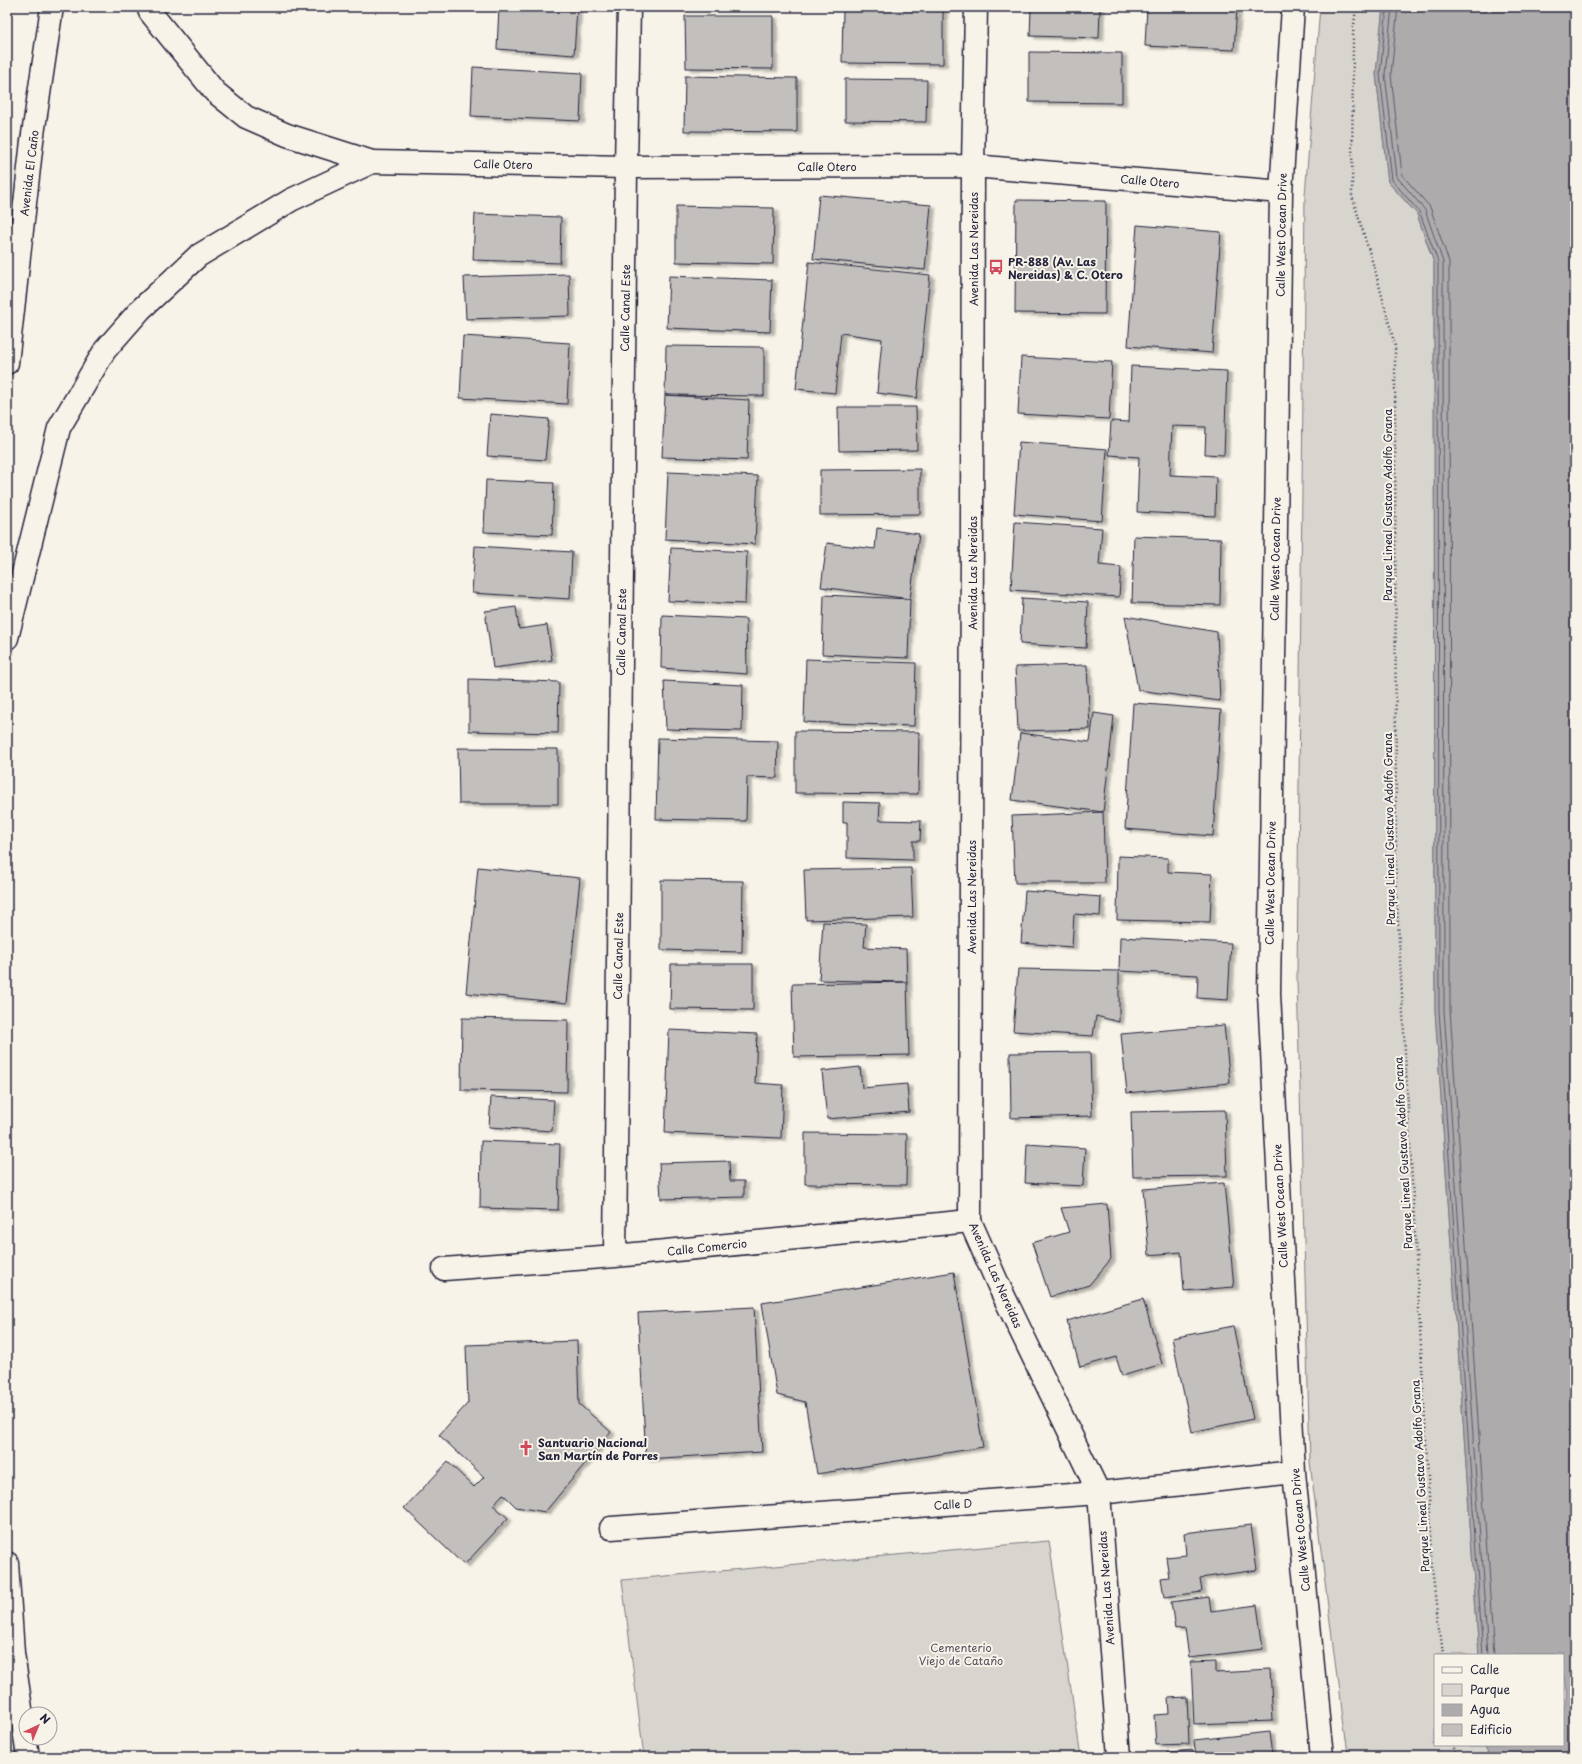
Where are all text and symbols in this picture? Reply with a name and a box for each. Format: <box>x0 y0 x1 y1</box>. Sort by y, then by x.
street label: Avenida El Caño <box>15 129 43 217</box>
street label: Calle Otero <box>473 155 533 173</box>
street label: Calle Otero <box>797 158 857 175</box>
street label: Calle Otero <box>1120 170 1180 192</box>
street label: Calle West Ocean Drive <box>1271 172 1291 297</box>
street label: Avenida Las Nereidas <box>965 192 982 306</box>
place label: PR-888 (Av. Las Nereidas) & C. Otero <box>1008 253 1123 283</box>
bus stop icon: PR-888 (Av. Las Nereidas) & C. Otero <box>987 258 1005 276</box>
street label: Calle Canal Este <box>616 264 634 352</box>
street label: Parque Lineal Gustavo Adolfo Grana <box>1379 409 1396 601</box>
street label: Calle West Ocean Drive <box>1265 496 1285 621</box>
street label: Avenida Las Nereidas <box>964 516 981 630</box>
street label: Calle Canal Este <box>612 588 630 676</box>
street label: Parque Lineal Gustavo Adolfo Grana <box>1379 732 1399 925</box>
street label: Calle West Ocean Drive <box>1260 820 1280 945</box>
street label: Avenida Las Nereidas <box>963 840 980 954</box>
street label: Calle Canal Este <box>609 912 627 1000</box>
street label: Parque Lineal Gustavo Adolfo Grana <box>1389 1056 1417 1250</box>
street label: Calle West Ocean Drive <box>1268 1143 1292 1268</box>
street label: Avenida Las Nereidas <box>965 1219 1027 1331</box>
street label: Calle Comercio <box>666 1234 748 1260</box>
street label: Parque Lineal Gustavo Adolfo Grana <box>1406 1379 1434 1573</box>
place label: Santuario Nacional San Martín de Porres <box>538 1434 658 1464</box>
church icon: Santuario Nacional San Martín de Porres <box>517 1439 535 1457</box>
street label: Calle West Ocean Drive <box>1286 1467 1314 1592</box>
street label: Calle D <box>933 1494 973 1514</box>
street label: Avenida Las Nereidas <box>1094 1530 1118 1646</box>
park label: Cementerio Viejo de Cataño <box>919 1639 1003 1669</box>
legend <box>1434 1654 1564 1746</box>
text: Calle <box>1470 1660 1500 1678</box>
text: Parque <box>1470 1680 1510 1698</box>
text: Agua <box>1470 1700 1501 1718</box>
north arrow <box>18 1706 58 1746</box>
text: N <box>36 1709 55 1728</box>
text: Edificio <box>1470 1720 1512 1738</box>

